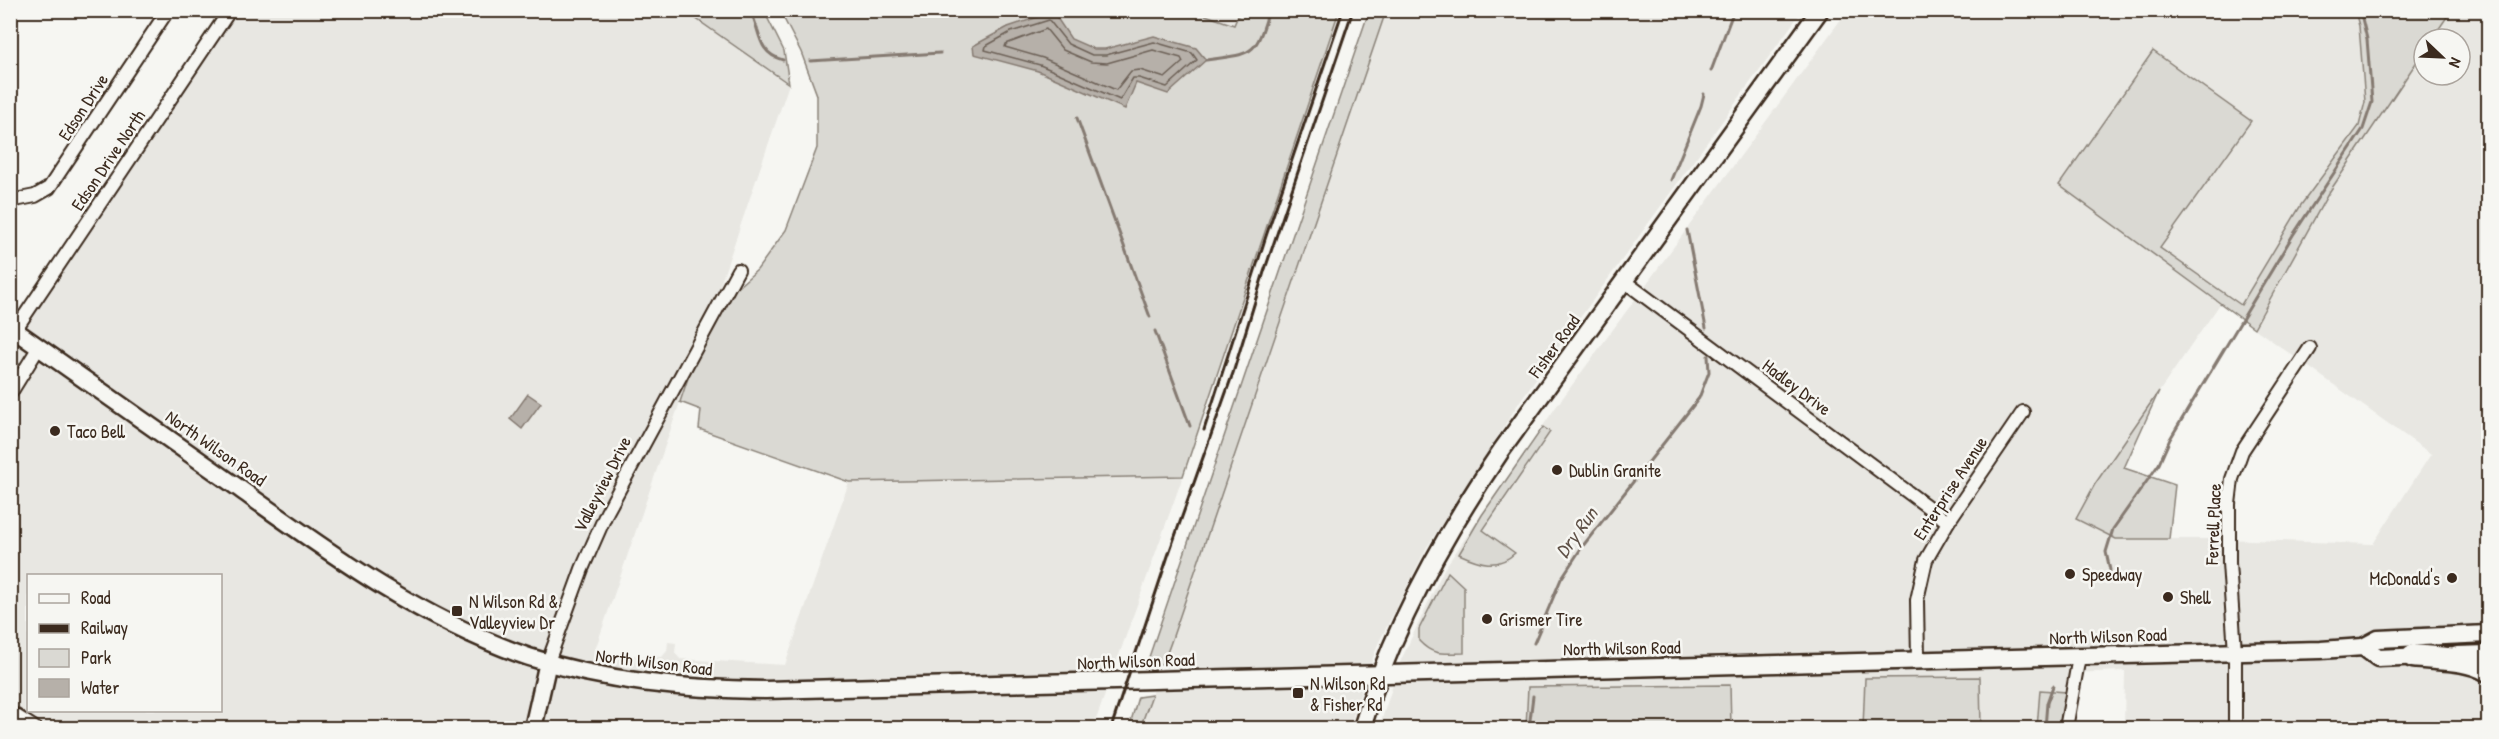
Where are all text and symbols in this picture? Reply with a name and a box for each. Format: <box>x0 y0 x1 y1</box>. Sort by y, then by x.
north arrow <box>2412 27 2472 87</box>
text: N <box>2444 55 2468 72</box>
street label: Edson Drive <box>52 69 114 145</box>
street label: Edson Drive North <box>65 104 151 215</box>
street label: Fisher Road <box>1522 309 1586 384</box>
street label: Hadley Drive <box>1757 353 1837 421</box>
street label: North Wilson Road <box>161 404 271 492</box>
place label: Taco Bell <box>67 419 125 444</box>
marker: Taco Bell <box>48 424 62 438</box>
street label: Enterprise Avenue <box>1907 431 1993 545</box>
street label: Valleyview Drive <box>567 432 637 536</box>
place label: Dublin Granite <box>1569 458 1661 483</box>
marker: Dublin Granite <box>1550 463 1564 477</box>
street label: Ferrell Place <box>2199 483 2227 566</box>
water label: Dry Run <box>1549 500 1605 563</box>
place label: Speedway <box>2082 562 2143 587</box>
place label: McDonald's <box>2370 566 2440 591</box>
marker: Speedway <box>2063 567 2077 581</box>
marker: McDonald's <box>2445 571 2459 585</box>
legend <box>27 574 222 712</box>
text: Road <box>81 585 111 610</box>
place label: Shell <box>2180 585 2211 610</box>
place label: N Wilson Rd & Valleyview Dr <box>469 589 558 635</box>
marker: Shell <box>2161 590 2175 604</box>
marker: N Wilson Rd & Valleyview Dr <box>450 604 464 618</box>
place label: Grismer Tire <box>1499 607 1583 632</box>
marker: Grismer Tire <box>1480 612 1494 626</box>
text: Railway <box>81 615 128 640</box>
street label: North Wilson Road <box>2049 621 2167 651</box>
street label: North Wilson Road <box>1563 634 1681 662</box>
street label: North Wilson Road <box>594 642 714 682</box>
text: Park <box>81 645 112 670</box>
street label: North Wilson Road <box>1077 646 1195 676</box>
place label: N Wilson Rd & Fisher Rd <box>1310 671 1385 717</box>
text: Water <box>81 675 119 700</box>
marker: N Wilson Rd & Fisher Rd <box>1291 686 1305 700</box>

